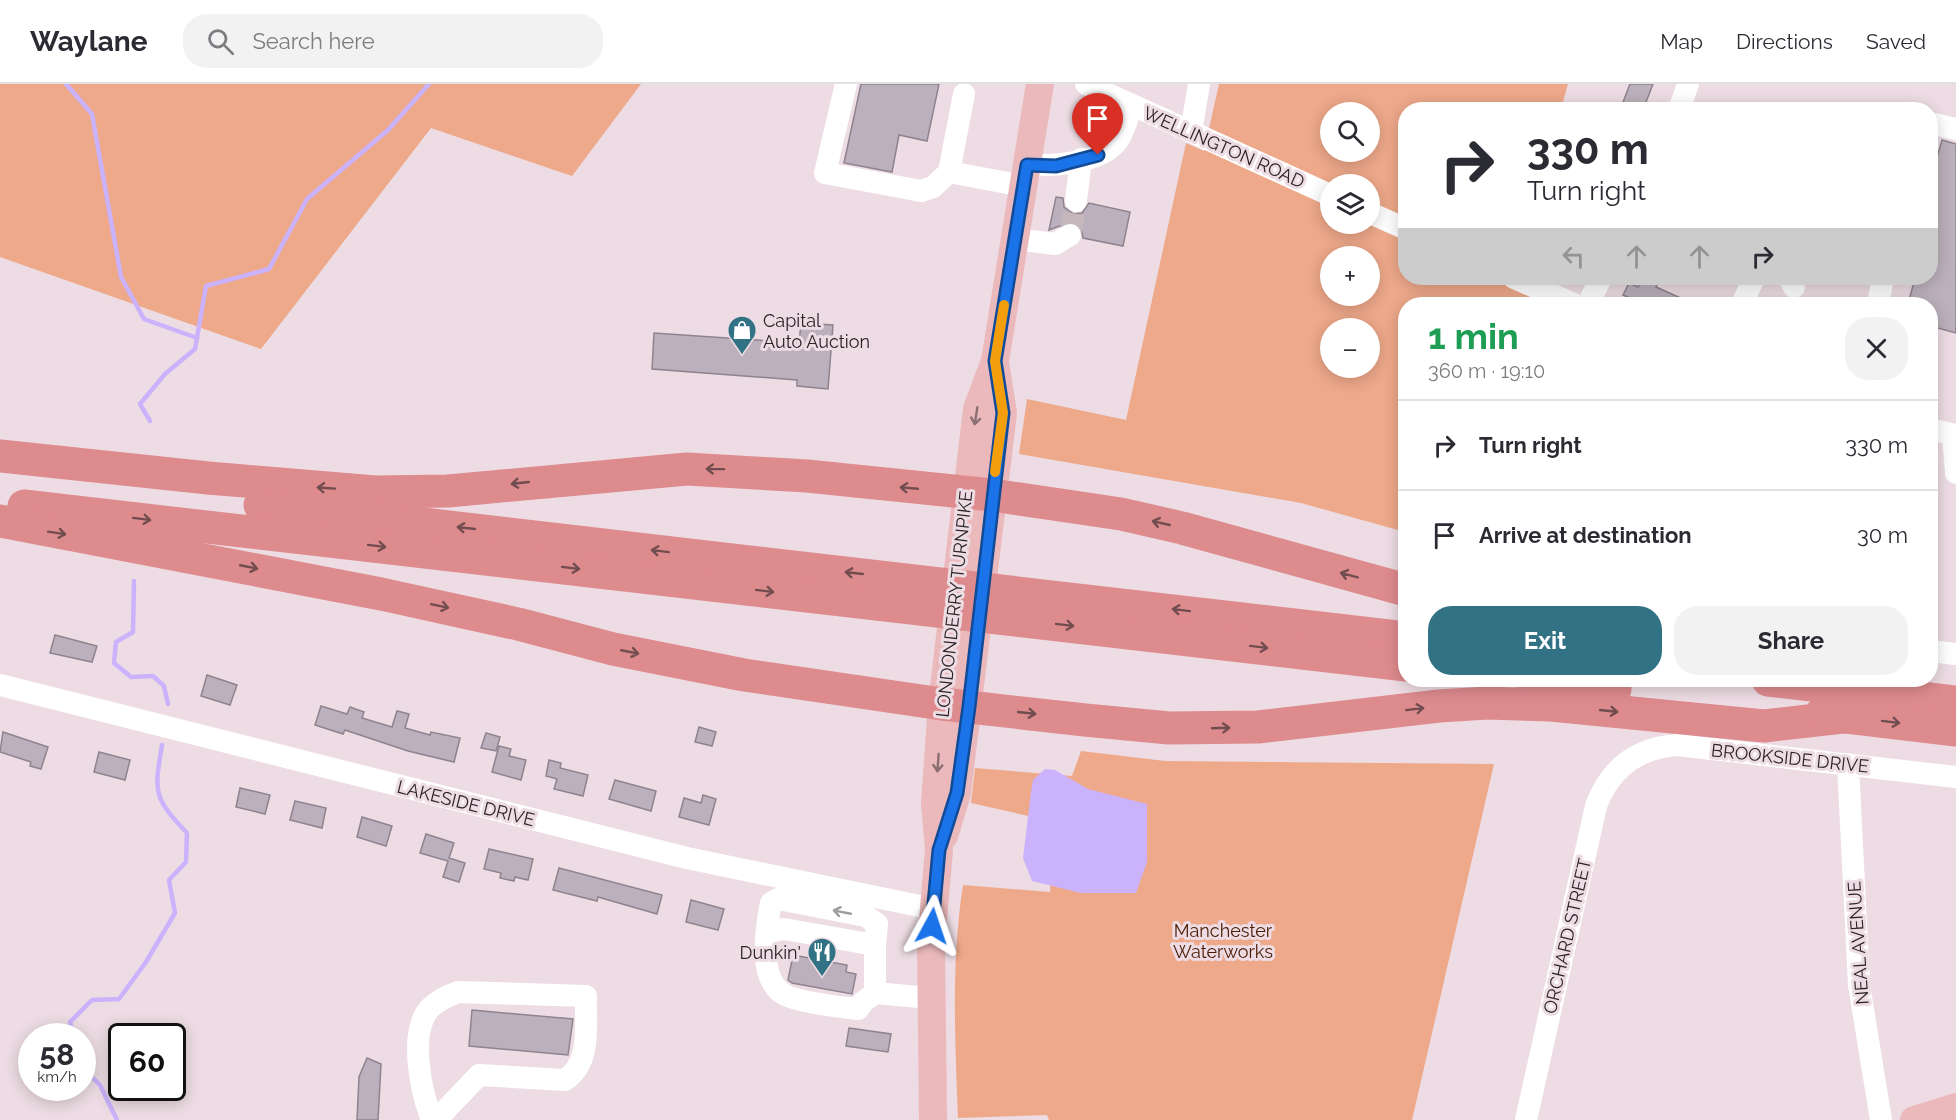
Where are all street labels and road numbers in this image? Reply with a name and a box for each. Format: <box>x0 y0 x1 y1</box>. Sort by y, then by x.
street label: WELLINGTON ROAD <box>1140 102 1308 192</box>
street label: LONDONDERRY TURNPIKE <box>932 489 976 718</box>
street label: BROOKSIDE DRIVE <box>1710 739 1870 777</box>
street label: LAKESIDE DRIVE <box>395 776 537 830</box>
street label: ORCHARD STREET <box>1539 856 1595 1016</box>
street label: NEAL AVENUE <box>1843 881 1873 1005</box>

